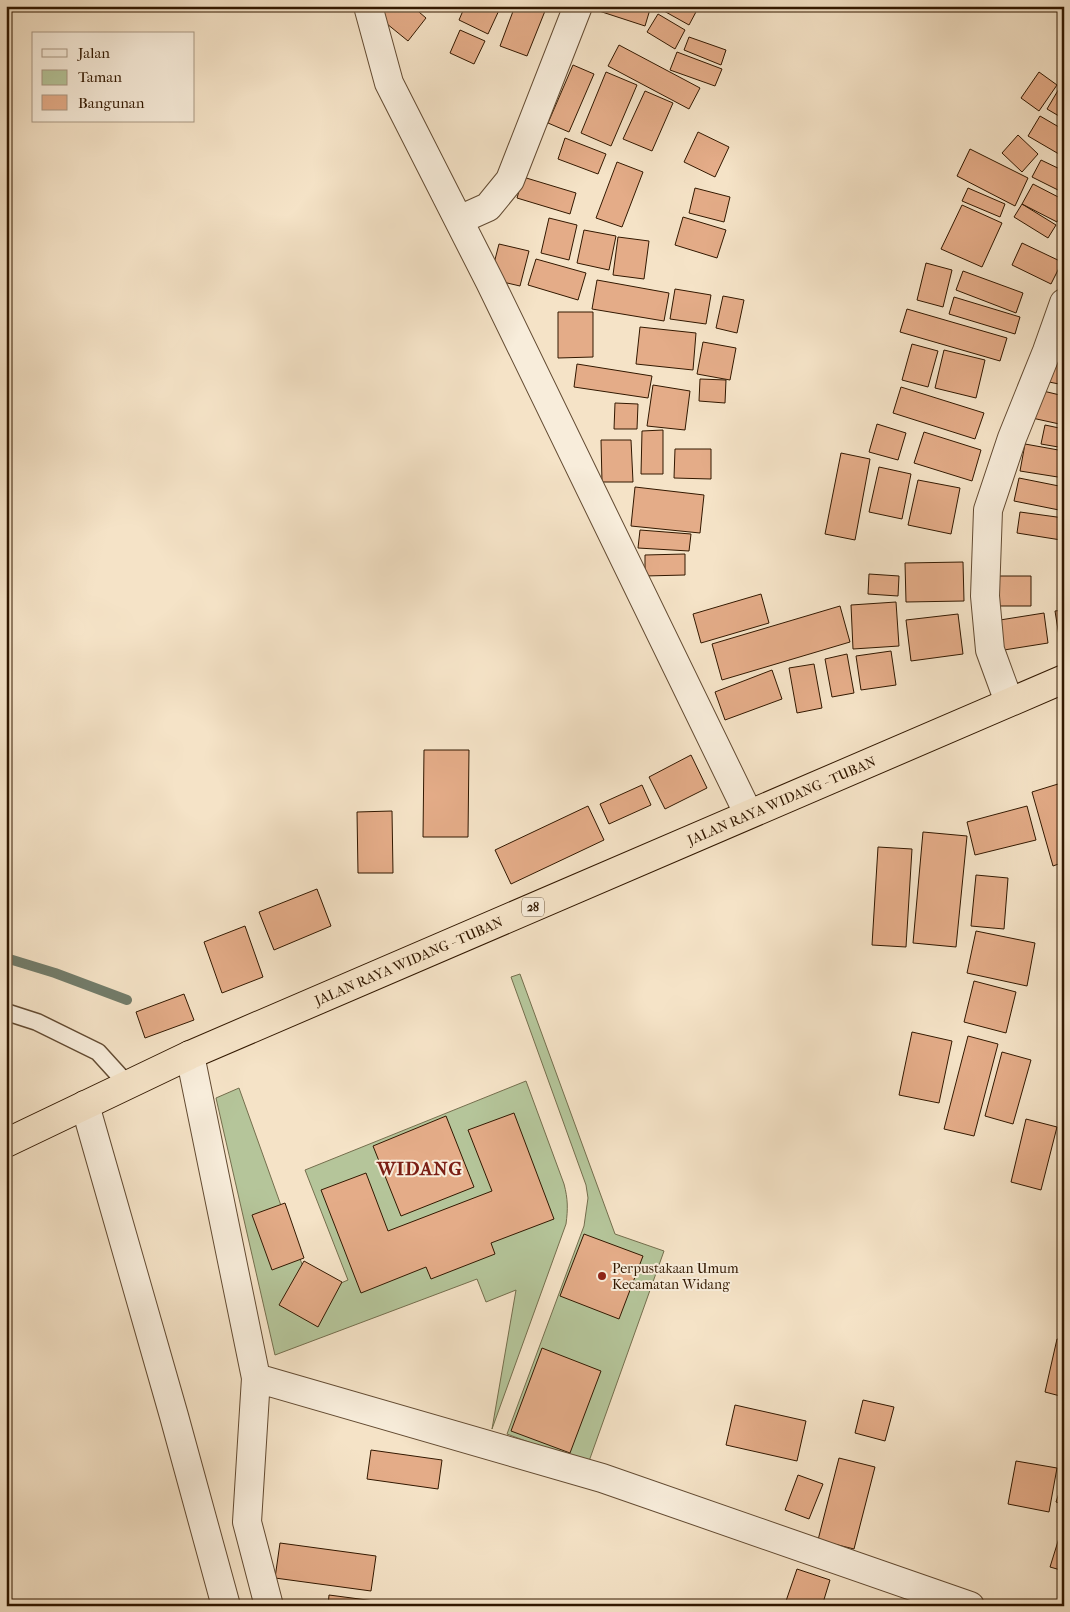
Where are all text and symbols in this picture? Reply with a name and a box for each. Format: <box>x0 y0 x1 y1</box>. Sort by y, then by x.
legend <box>32 32 195 122</box>
text: Jalan <box>77 44 110 62</box>
text: Taman <box>78 68 122 86</box>
text: Bangunan <box>78 94 145 112</box>
street label: JALAN RAYA WIDANG - TUBAN <box>684 753 879 849</box>
road number: 28 <box>522 898 544 916</box>
street label: JALAN RAYA WIDANG - TUBAN <box>311 913 506 1010</box>
district label: WIDANG <box>376 1158 463 1180</box>
place label: Perpustakaan Umum Kecamatan Widang <box>612 1260 739 1293</box>
marker: Perpustakaan Umum Kecamatan Widang <box>596 1270 608 1282</box>

